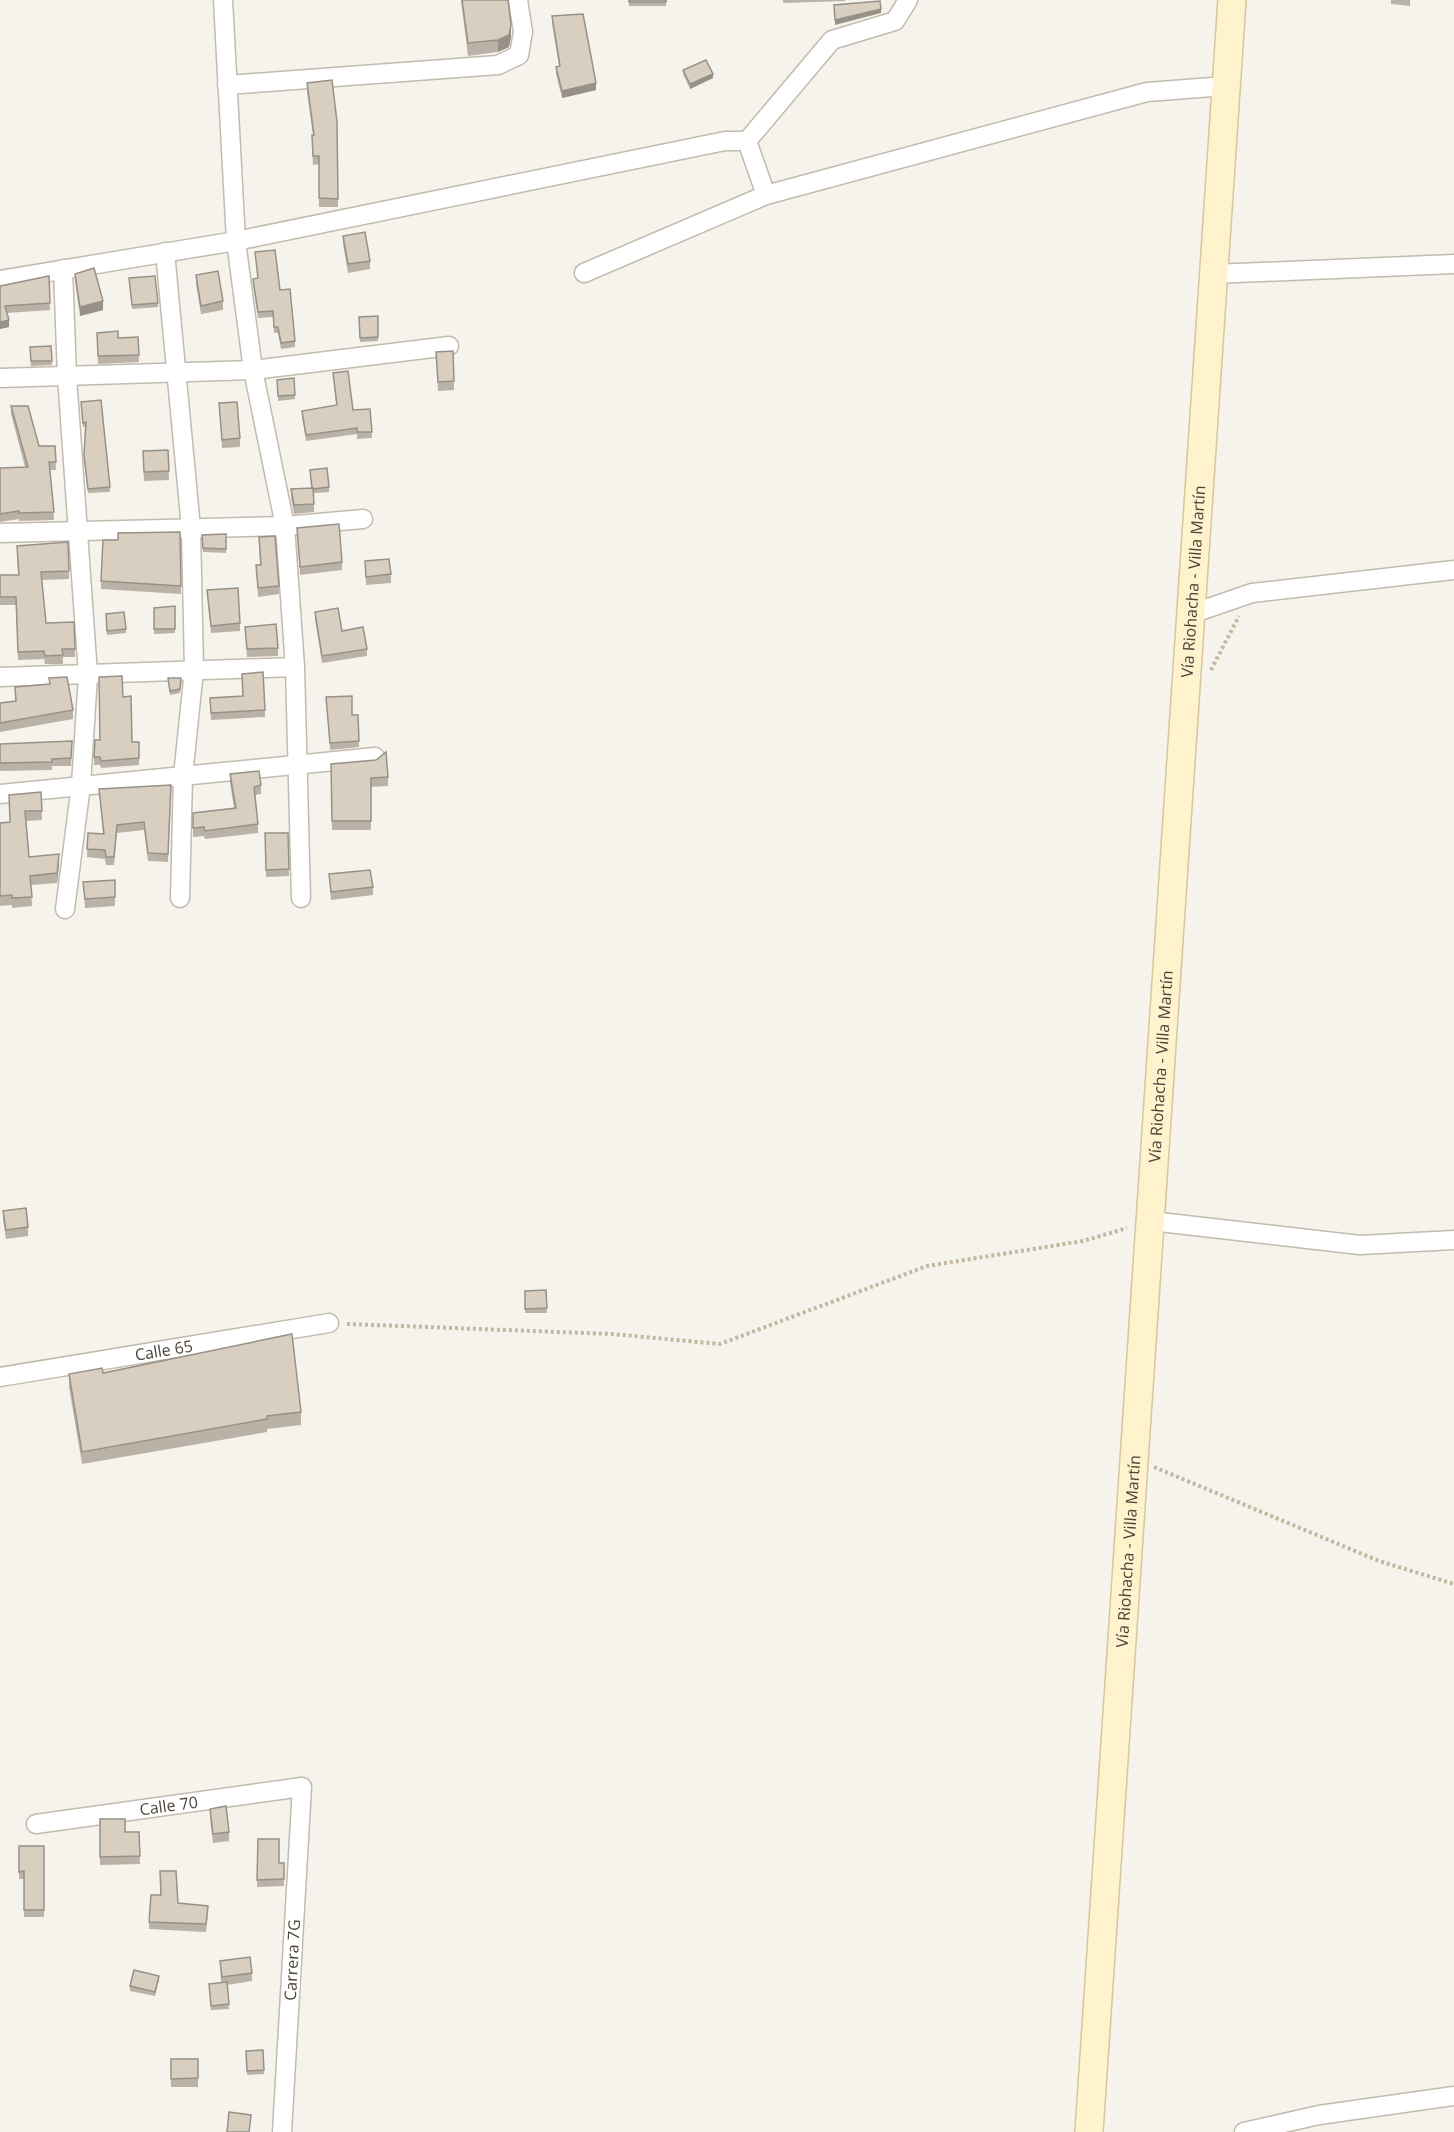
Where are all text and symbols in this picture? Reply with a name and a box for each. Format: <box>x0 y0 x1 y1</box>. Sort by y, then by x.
street label: Vía Riohacha - Villa Martín <box>1176 485 1210 678</box>
street label: Vía Riohacha - Villa Martín <box>1143 969 1178 1163</box>
street label: Calle 65 <box>133 1335 194 1366</box>
street label: Vía Riohacha - Villa Martín <box>1111 1454 1145 1648</box>
street label: Calle 70 <box>138 1791 199 1820</box>
street label: Carrera 7G <box>279 1919 305 2001</box>

